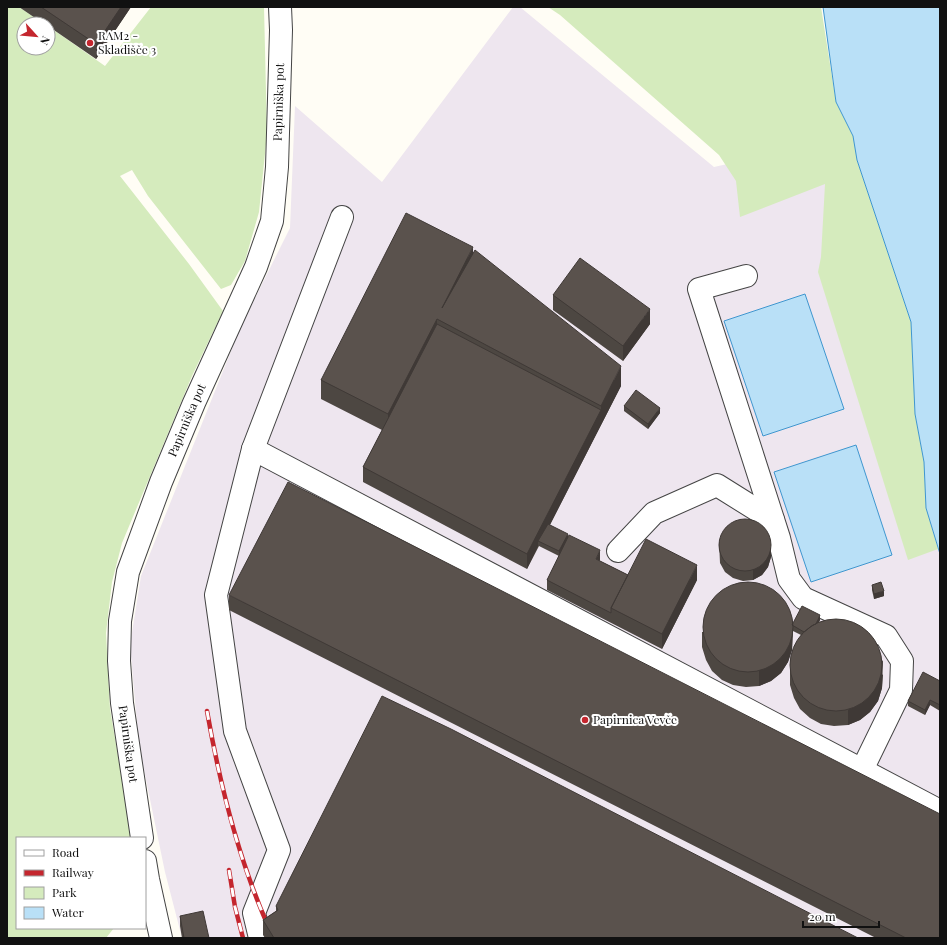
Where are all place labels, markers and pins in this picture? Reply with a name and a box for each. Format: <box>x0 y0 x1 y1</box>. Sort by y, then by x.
place label: RAM2 - Skladišče 3 <box>98 27 156 57</box>
marker: RAM2 - Skladišče 3 <box>85 38 95 48</box>
place label: Papirnica Vevče <box>593 711 677 727</box>
marker: Papirnica Vevče <box>580 715 590 725</box>

